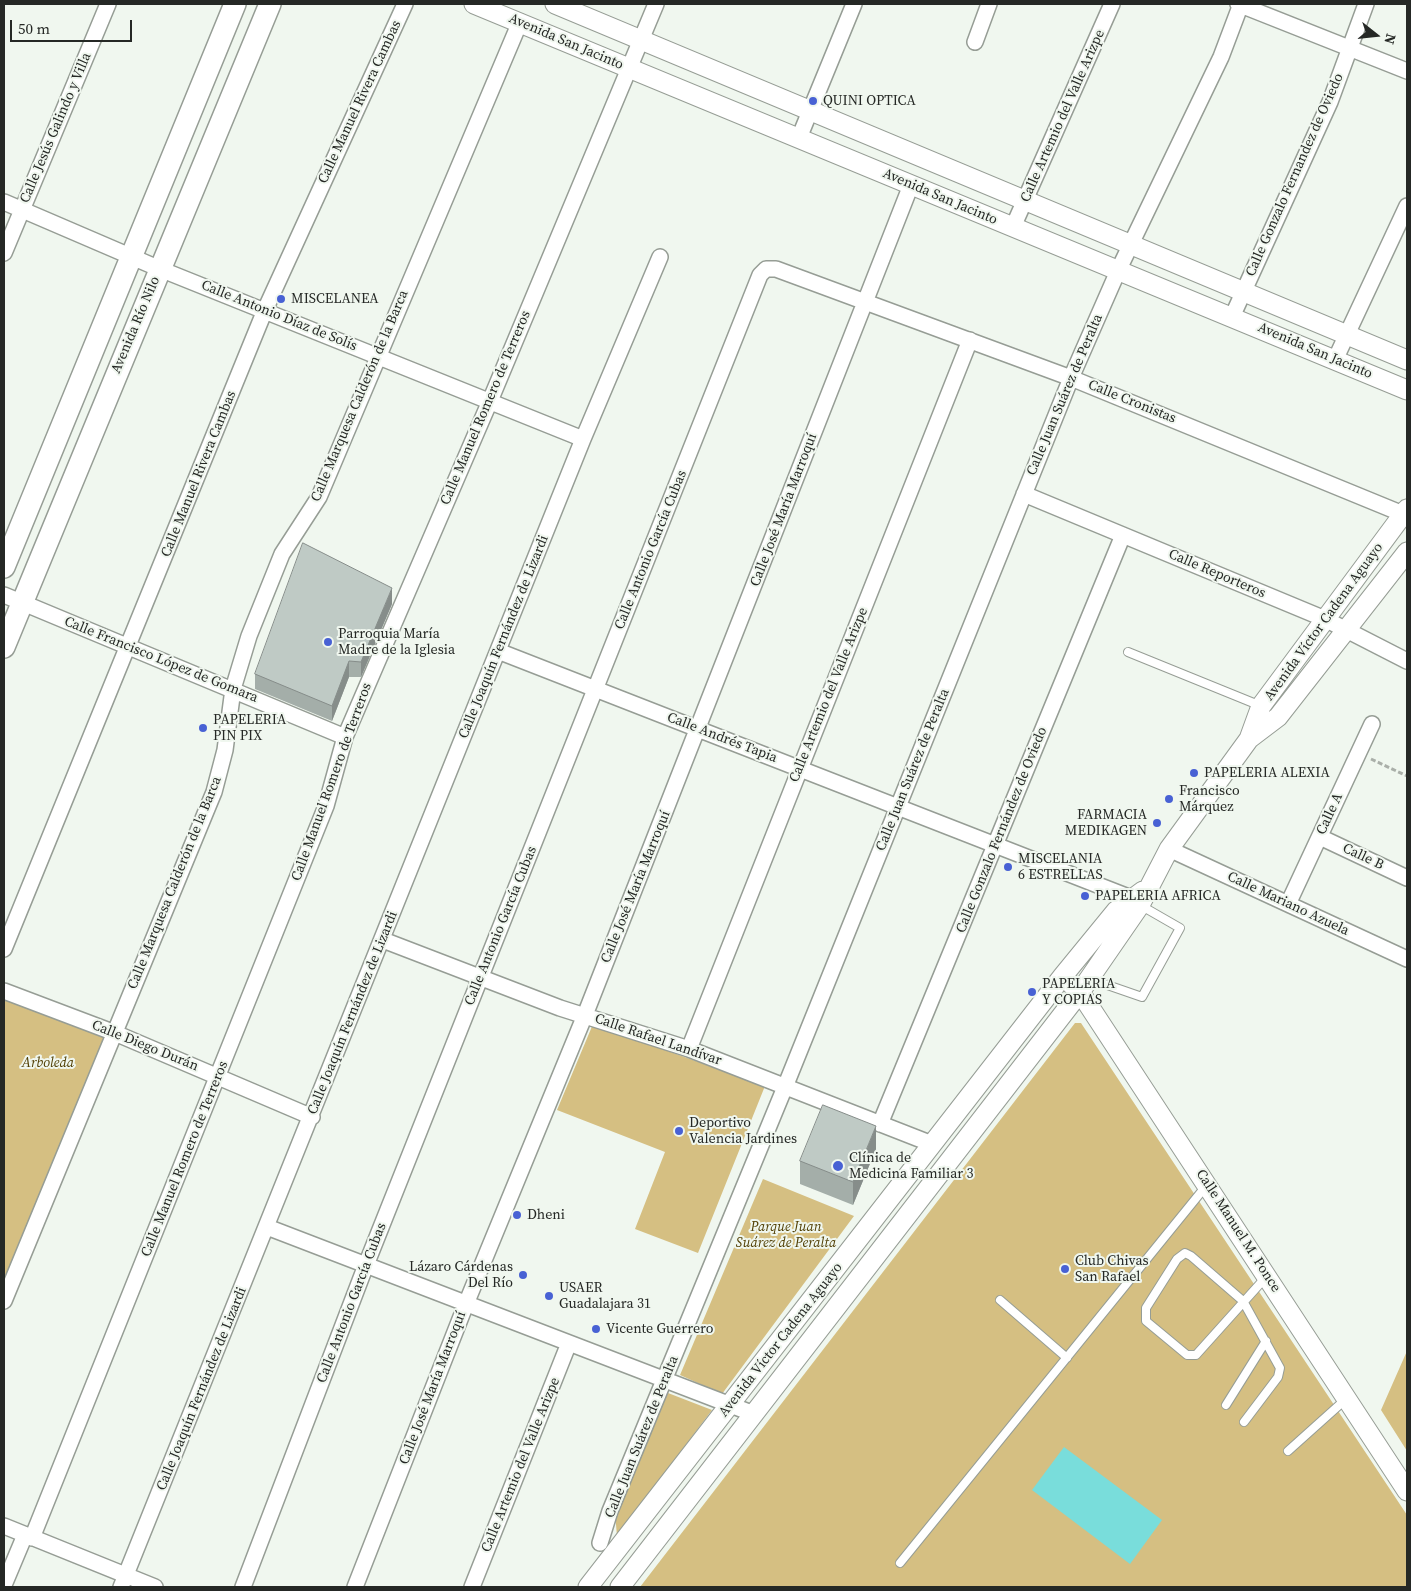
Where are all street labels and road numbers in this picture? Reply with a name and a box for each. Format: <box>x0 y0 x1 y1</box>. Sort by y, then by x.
street label: Avenida San Jacinto <box>506 10 626 74</box>
street label: Calle Manuel Rivera Cambas <box>315 18 405 186</box>
street label: Calle Artemio del Valle Arizpe <box>1017 27 1109 205</box>
street label: Calle Jesús Galindo y Villa <box>17 50 95 206</box>
street label: Calle Gonzalo Fernandez de Oviedo <box>1242 71 1348 279</box>
street label: Avenida San Jacinto <box>880 165 1000 229</box>
street label: Avenida Río Nilo <box>108 274 164 376</box>
street label: Calle Antonio Díaz de Solís <box>199 277 359 355</box>
street label: Calle Marquesa Calderón de la Barca <box>308 288 412 504</box>
street label: Calle Manuel Romero de Terreros <box>437 308 535 508</box>
street label: Calle Juan Suárez de Peralta <box>1023 312 1107 478</box>
street label: Avenida San Jacinto <box>1255 319 1375 383</box>
street label: Calle Cronistas <box>1086 377 1178 427</box>
street label: Calle Manuel Rivera Cambas <box>158 388 240 560</box>
street label: Calle José María Marroquí <box>747 431 821 589</box>
street label: Calle Antonio García Cubas <box>611 468 691 632</box>
street label: Calle Joaquín Fernández de Lizardi <box>455 533 553 741</box>
street label: Avenida Víctor Cadena Aguayo <box>1261 540 1387 704</box>
street label: Calle Reporteros <box>1166 546 1268 602</box>
street label: Calle Artemio del Valle Arizpe <box>786 605 872 785</box>
street label: Calle Francisco López de Gomara <box>62 613 260 707</box>
street label: Calle Manuel Romero de Terreros <box>288 681 376 883</box>
street label: Calle Juan Suárez de Peralta <box>873 686 953 854</box>
street label: Calle Andrés Tapia <box>664 709 780 767</box>
street label: Calle Gonzalo Fernández de Oviedo <box>953 725 1051 935</box>
street label: Calle Marquesa Calderón de la Barca <box>124 774 226 992</box>
street label: Calle A <box>1313 791 1347 837</box>
street label: Calle José María Marroquí <box>598 808 674 966</box>
street label: Calle B <box>1340 840 1386 874</box>
street label: Calle Antonio García Cubas <box>461 844 541 1008</box>
street label: Calle Mariano Azuela <box>1224 868 1352 940</box>
street label: Calle Joaquín Fernández de Lizardi <box>304 909 402 1117</box>
street label: Calle Rafael Landívar <box>592 1010 724 1070</box>
street label: Calle Diego Durán <box>89 1017 201 1075</box>
street label: Calle Manuel Romero de Terreros <box>138 1059 232 1259</box>
street label: Calle Manuel M. Ponce <box>1192 1166 1284 1296</box>
street label: Calle Antonio García Cubas <box>314 1221 390 1385</box>
street label: Avenida Víctor Cadena Aguayo <box>716 1260 846 1420</box>
street label: Calle Joaquín Fernández de Lizardi <box>153 1285 251 1493</box>
street label: Calle José María Marroquí <box>396 1309 470 1467</box>
street label: Calle Juan Suárez de Peralta <box>602 1353 682 1521</box>
street label: Calle Artemio del Valle Arizpe <box>478 1375 564 1555</box>

